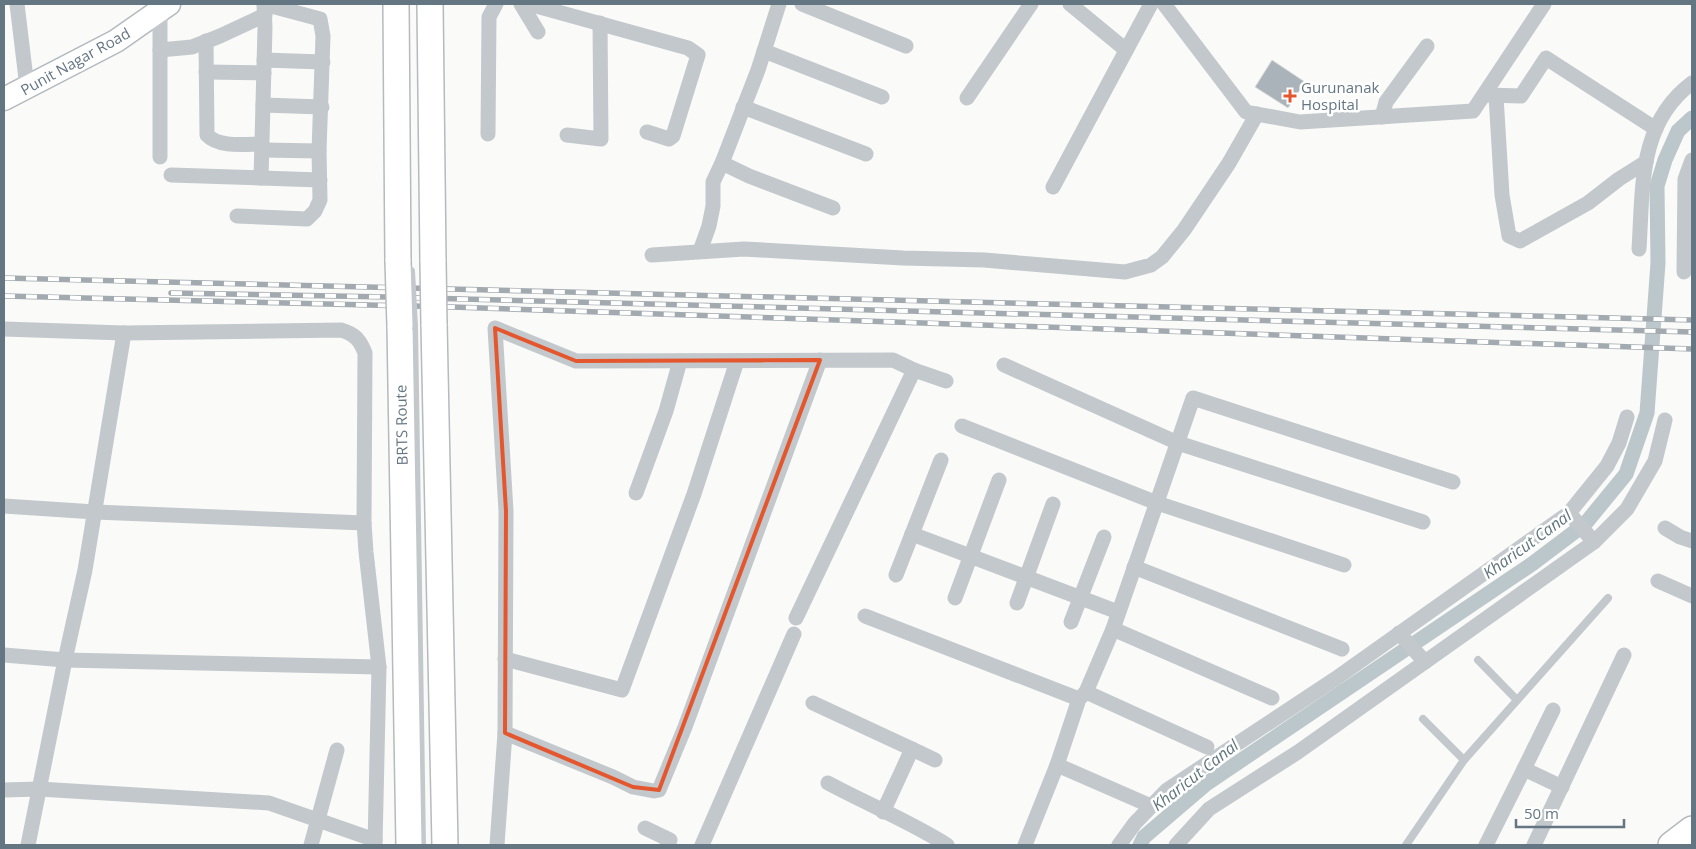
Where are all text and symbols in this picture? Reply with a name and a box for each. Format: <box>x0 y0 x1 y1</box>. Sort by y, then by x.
street label: Punit Nagar Road <box>17 23 133 99</box>
place label: Gurunanak Hospital <box>1301 77 1380 114</box>
marker: Gurunanak Hospital <box>1283 89 1297 103</box>
street label: BRTS Route <box>390 385 412 465</box>
water label: Kharicut Canal <box>1478 504 1576 584</box>
water label: Kharicut Canal <box>1147 734 1244 816</box>
scale bar <box>1516 796 1624 828</box>
text: 50 m <box>1524 803 1559 823</box>

